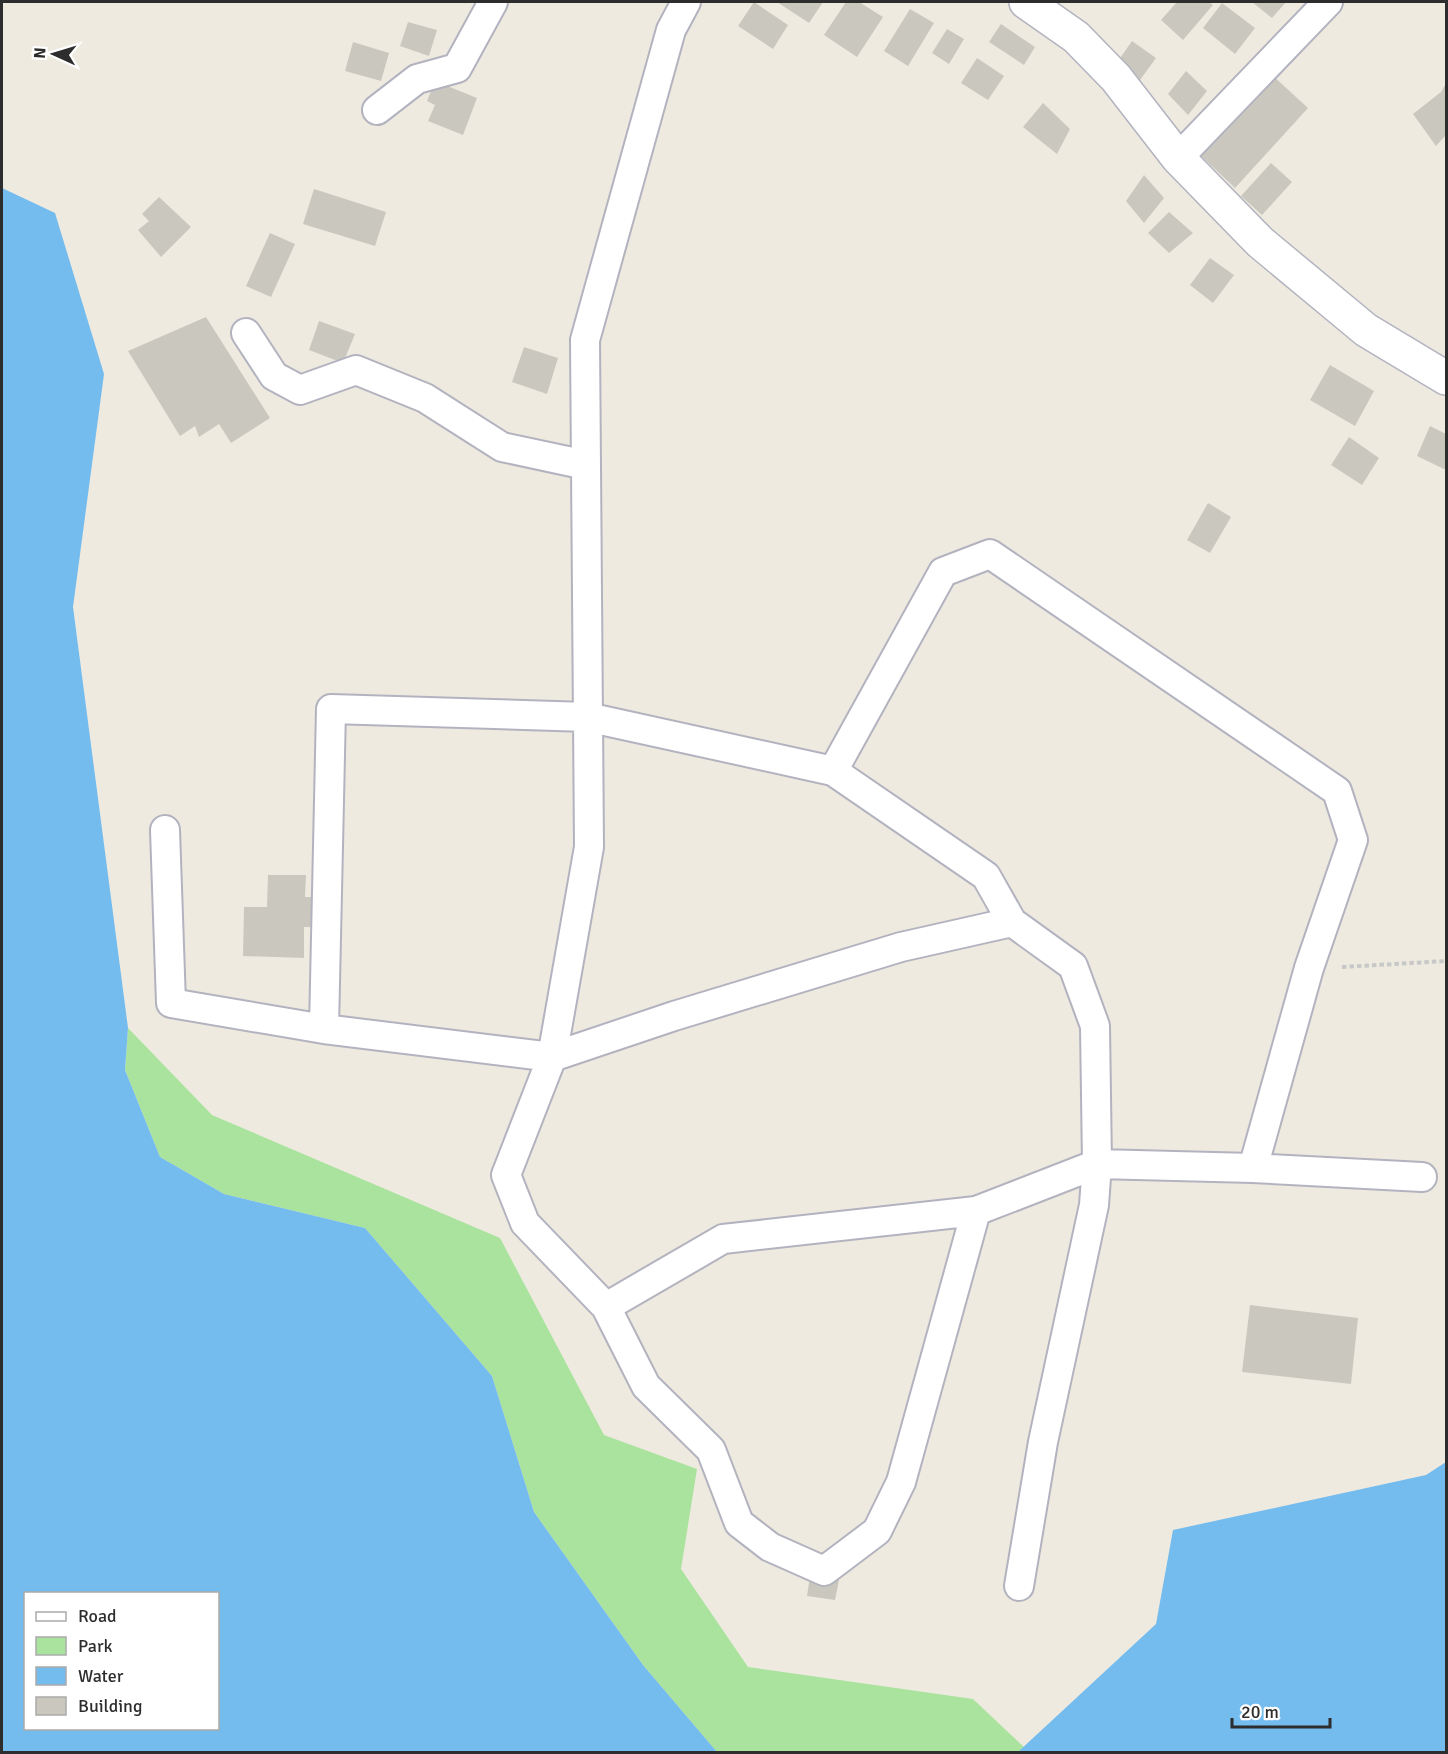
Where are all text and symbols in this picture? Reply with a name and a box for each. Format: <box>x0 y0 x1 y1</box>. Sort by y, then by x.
north arrow <box>24 24 84 84</box>
text: N <box>30 47 50 59</box>
legend <box>24 1592 219 1730</box>
text: Road <box>78 1605 117 1627</box>
text: Park <box>78 1635 113 1657</box>
text: Water <box>78 1665 124 1687</box>
scale bar <box>1232 1691 1330 1729</box>
text: Building <box>78 1695 142 1717</box>
text: 20 m <box>1241 1701 1279 1723</box>

